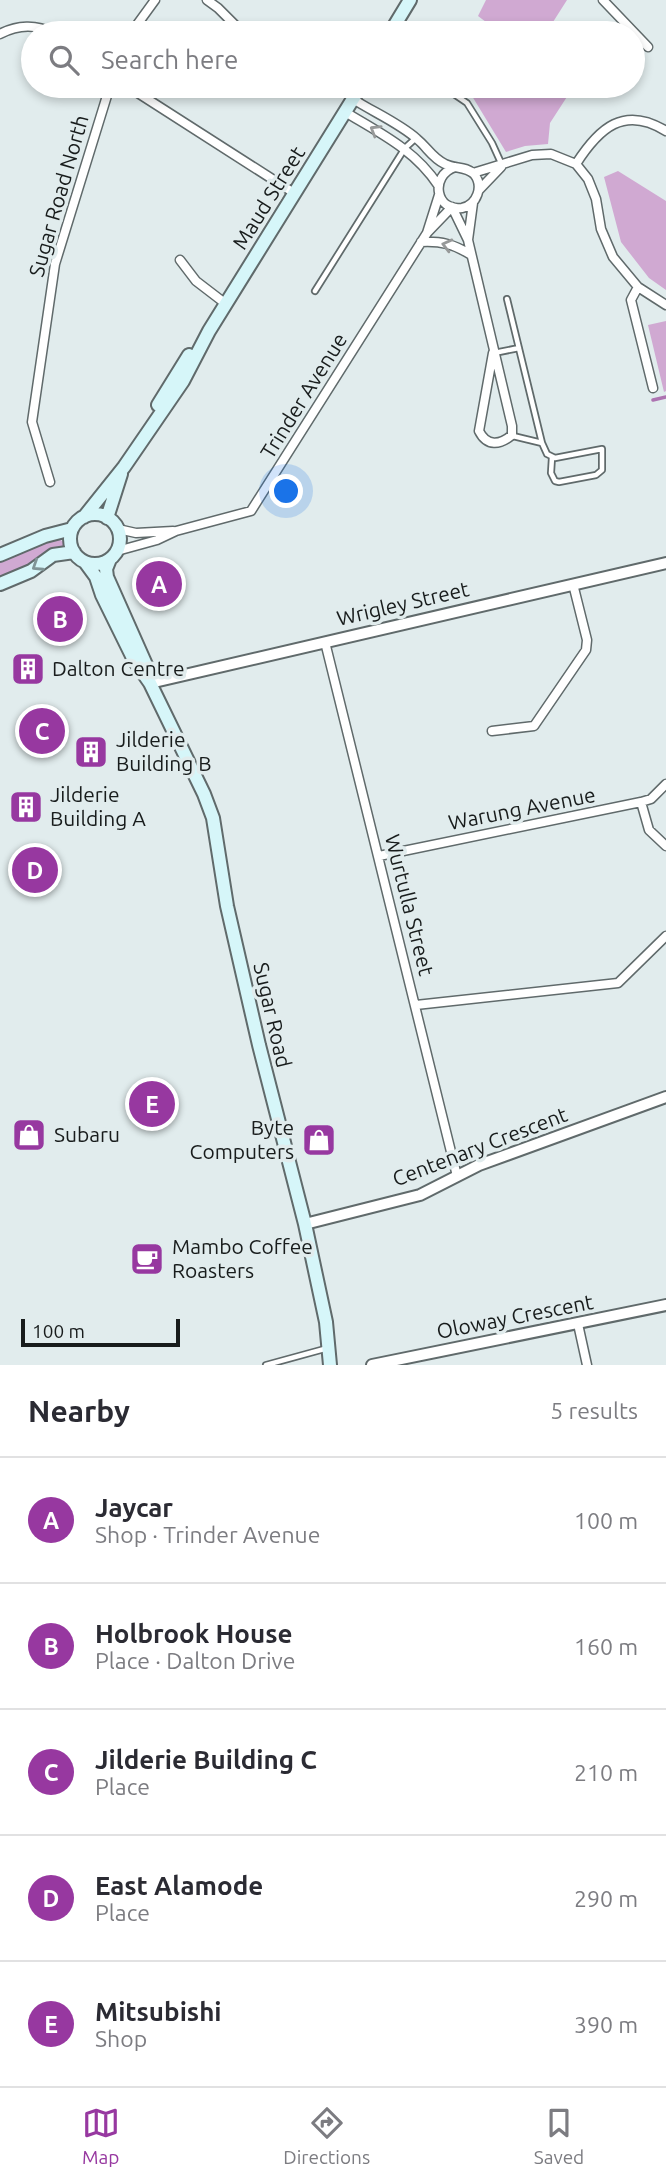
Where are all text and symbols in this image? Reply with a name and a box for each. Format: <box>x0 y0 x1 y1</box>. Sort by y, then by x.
search box <box>21 21 645 98</box>
icon: search <box>45 41 83 79</box>
text: Search here <box>101 45 238 74</box>
street label: Sugar Road North <box>23 112 93 279</box>
one-way arrow <box>370 125 383 138</box>
street label: Maud Street <box>227 142 309 253</box>
one-way arrow <box>441 239 453 253</box>
street label: Trinder Avenue <box>255 328 351 463</box>
your location <box>269 474 303 508</box>
one-way arrow <box>31 558 44 571</box>
pin: A <box>136 558 182 610</box>
street label: Wrigley Street <box>334 576 471 630</box>
pin: B <box>37 593 83 645</box>
building icon: Dalton Centre <box>9 650 47 688</box>
place label: Dalton Centre <box>52 656 185 680</box>
pin: C <box>19 705 65 757</box>
place label: Jilderie Building B <box>116 727 212 775</box>
building icon: Jilderie Building B <box>72 733 110 771</box>
place label: Jilderie Building A <box>50 782 146 830</box>
street label: Warung Avenue <box>446 782 597 834</box>
building icon: Jilderie Building A <box>7 788 45 826</box>
street label: Wurtulla Street <box>381 832 439 978</box>
pin: D <box>12 844 58 896</box>
street label: Sugar Road <box>249 960 297 1070</box>
pin: E <box>129 1078 175 1130</box>
street label: Centenary Crescent <box>389 1102 571 1190</box>
place label: Byte Computers <box>190 1115 294 1163</box>
shop icon: Subaru <box>10 1116 48 1154</box>
shop icon: Byte Computers <box>300 1121 338 1159</box>
place label: Subaru <box>54 1122 120 1146</box>
place label: Mambo Coffee Roasters <box>172 1234 313 1282</box>
cafe icon: Mambo Coffee Roasters <box>128 1240 166 1278</box>
street label: Oloway Crescent <box>434 1289 595 1343</box>
scale bar <box>21 1316 180 1348</box>
text: 100 m <box>32 1320 85 1342</box>
text: Nearby <box>28 1394 130 1428</box>
text: 5 results <box>550 1398 638 1423</box>
text: Jaycar <box>95 1493 173 1522</box>
text: A <box>43 1508 59 1533</box>
text: 100 m <box>574 1508 638 1533</box>
text: Shop · Trinder Avenue <box>95 1522 320 1547</box>
text: Holbrook House <box>95 1619 292 1648</box>
text: B <box>43 1634 59 1659</box>
text: 160 m <box>574 1634 638 1659</box>
text: Place · Dalton Drive <box>95 1648 295 1673</box>
text: Jilderie Building C <box>95 1745 317 1774</box>
text: C <box>44 1760 58 1785</box>
text: 210 m <box>574 1760 638 1785</box>
text: Place <box>95 1774 150 1799</box>
text: East Alamode <box>95 1871 263 1900</box>
text: D <box>43 1886 59 1911</box>
text: 290 m <box>574 1886 638 1911</box>
text: Place <box>95 1900 150 1925</box>
text: Mitsubishi <box>95 1997 222 2026</box>
text: E <box>44 2012 58 2037</box>
text: 390 m <box>574 2012 638 2037</box>
text: Shop <box>95 2026 147 2051</box>
tab: Map <box>82 2104 120 2168</box>
tab: Directions <box>283 2104 370 2168</box>
tab: Saved <box>534 2104 584 2168</box>

